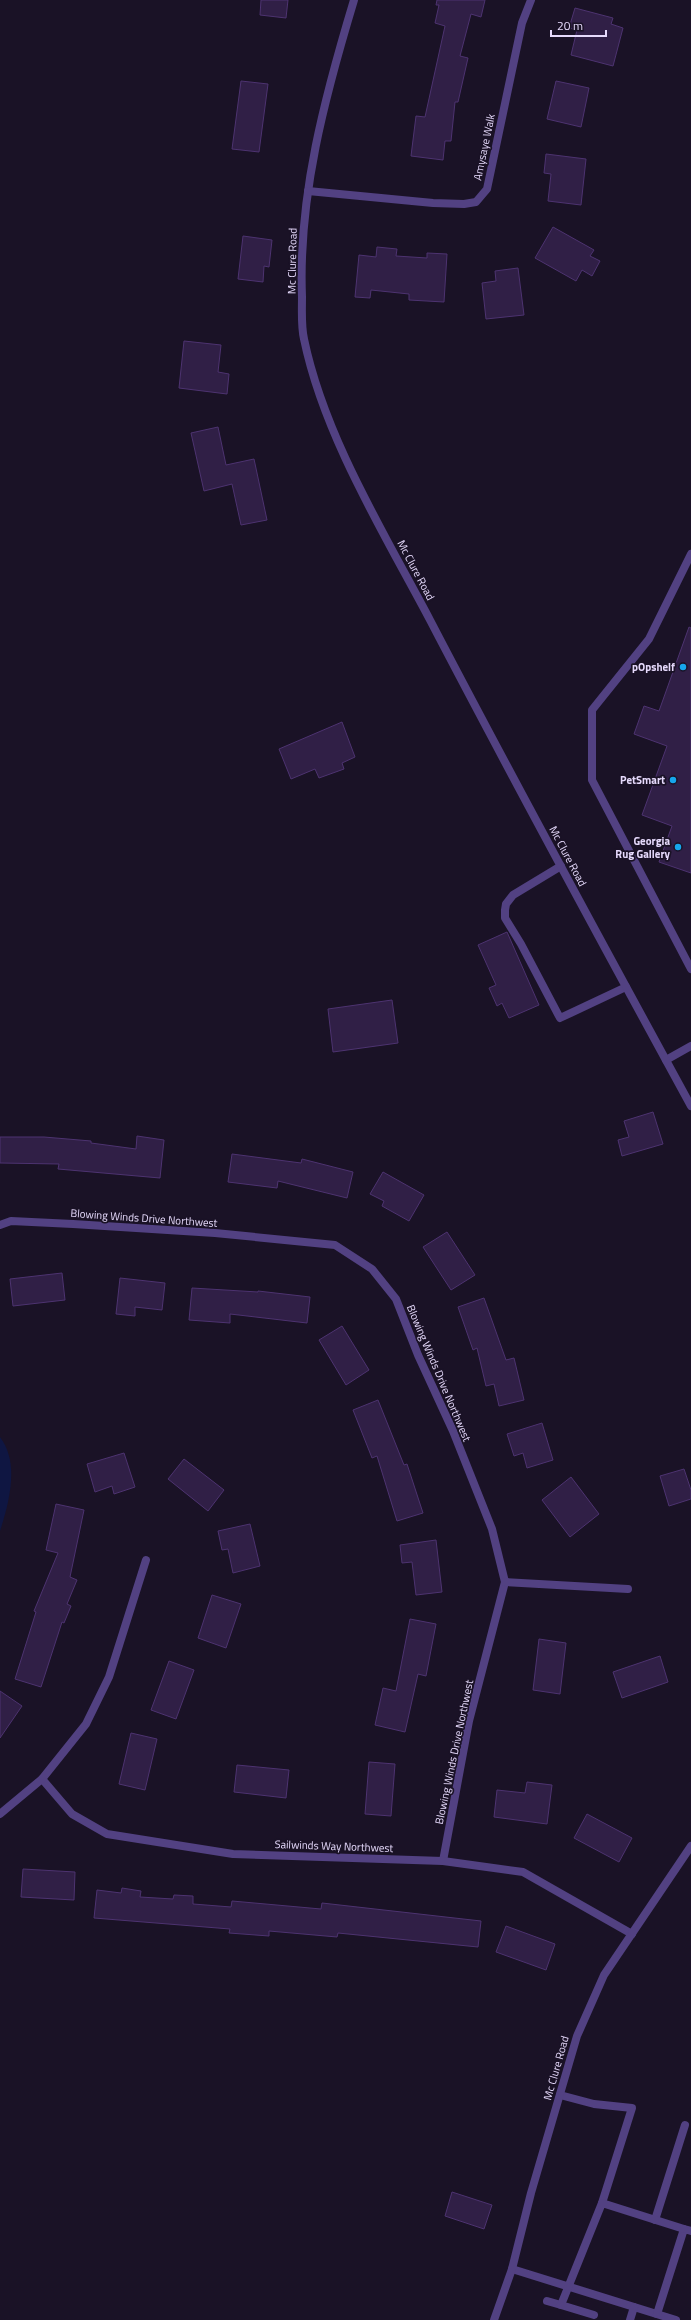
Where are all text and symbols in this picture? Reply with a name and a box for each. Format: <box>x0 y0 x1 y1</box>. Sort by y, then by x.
scale bar <box>551 12 606 38</box>
text: 20 m <box>557 16 583 35</box>
street label: Amysaye Walk <box>469 112 499 182</box>
street label: Mc Clure Road <box>283 228 301 294</box>
street label: Mc Clure Road <box>393 537 439 603</box>
place label: pOpshelf <box>632 659 675 675</box>
marker: pOpshelf <box>678 662 688 672</box>
place label: PetSmart <box>620 772 665 788</box>
marker: PetSmart <box>668 775 678 785</box>
street label: Mc Clure Road <box>545 823 591 889</box>
place label: Georgia Rug Gallery <box>615 833 670 862</box>
marker: Georgia Rug Gallery <box>673 842 683 852</box>
street label: Blowing Winds Drive Northwest <box>70 1205 218 1231</box>
street label: Blowing Winds Drive Northwest <box>403 1302 475 1444</box>
street label: Blowing Winds Drive Northwest <box>431 1678 477 1826</box>
street label: Sailwinds Way Northwest <box>274 1836 394 1856</box>
street label: Mc Clure Road <box>539 2034 573 2102</box>

